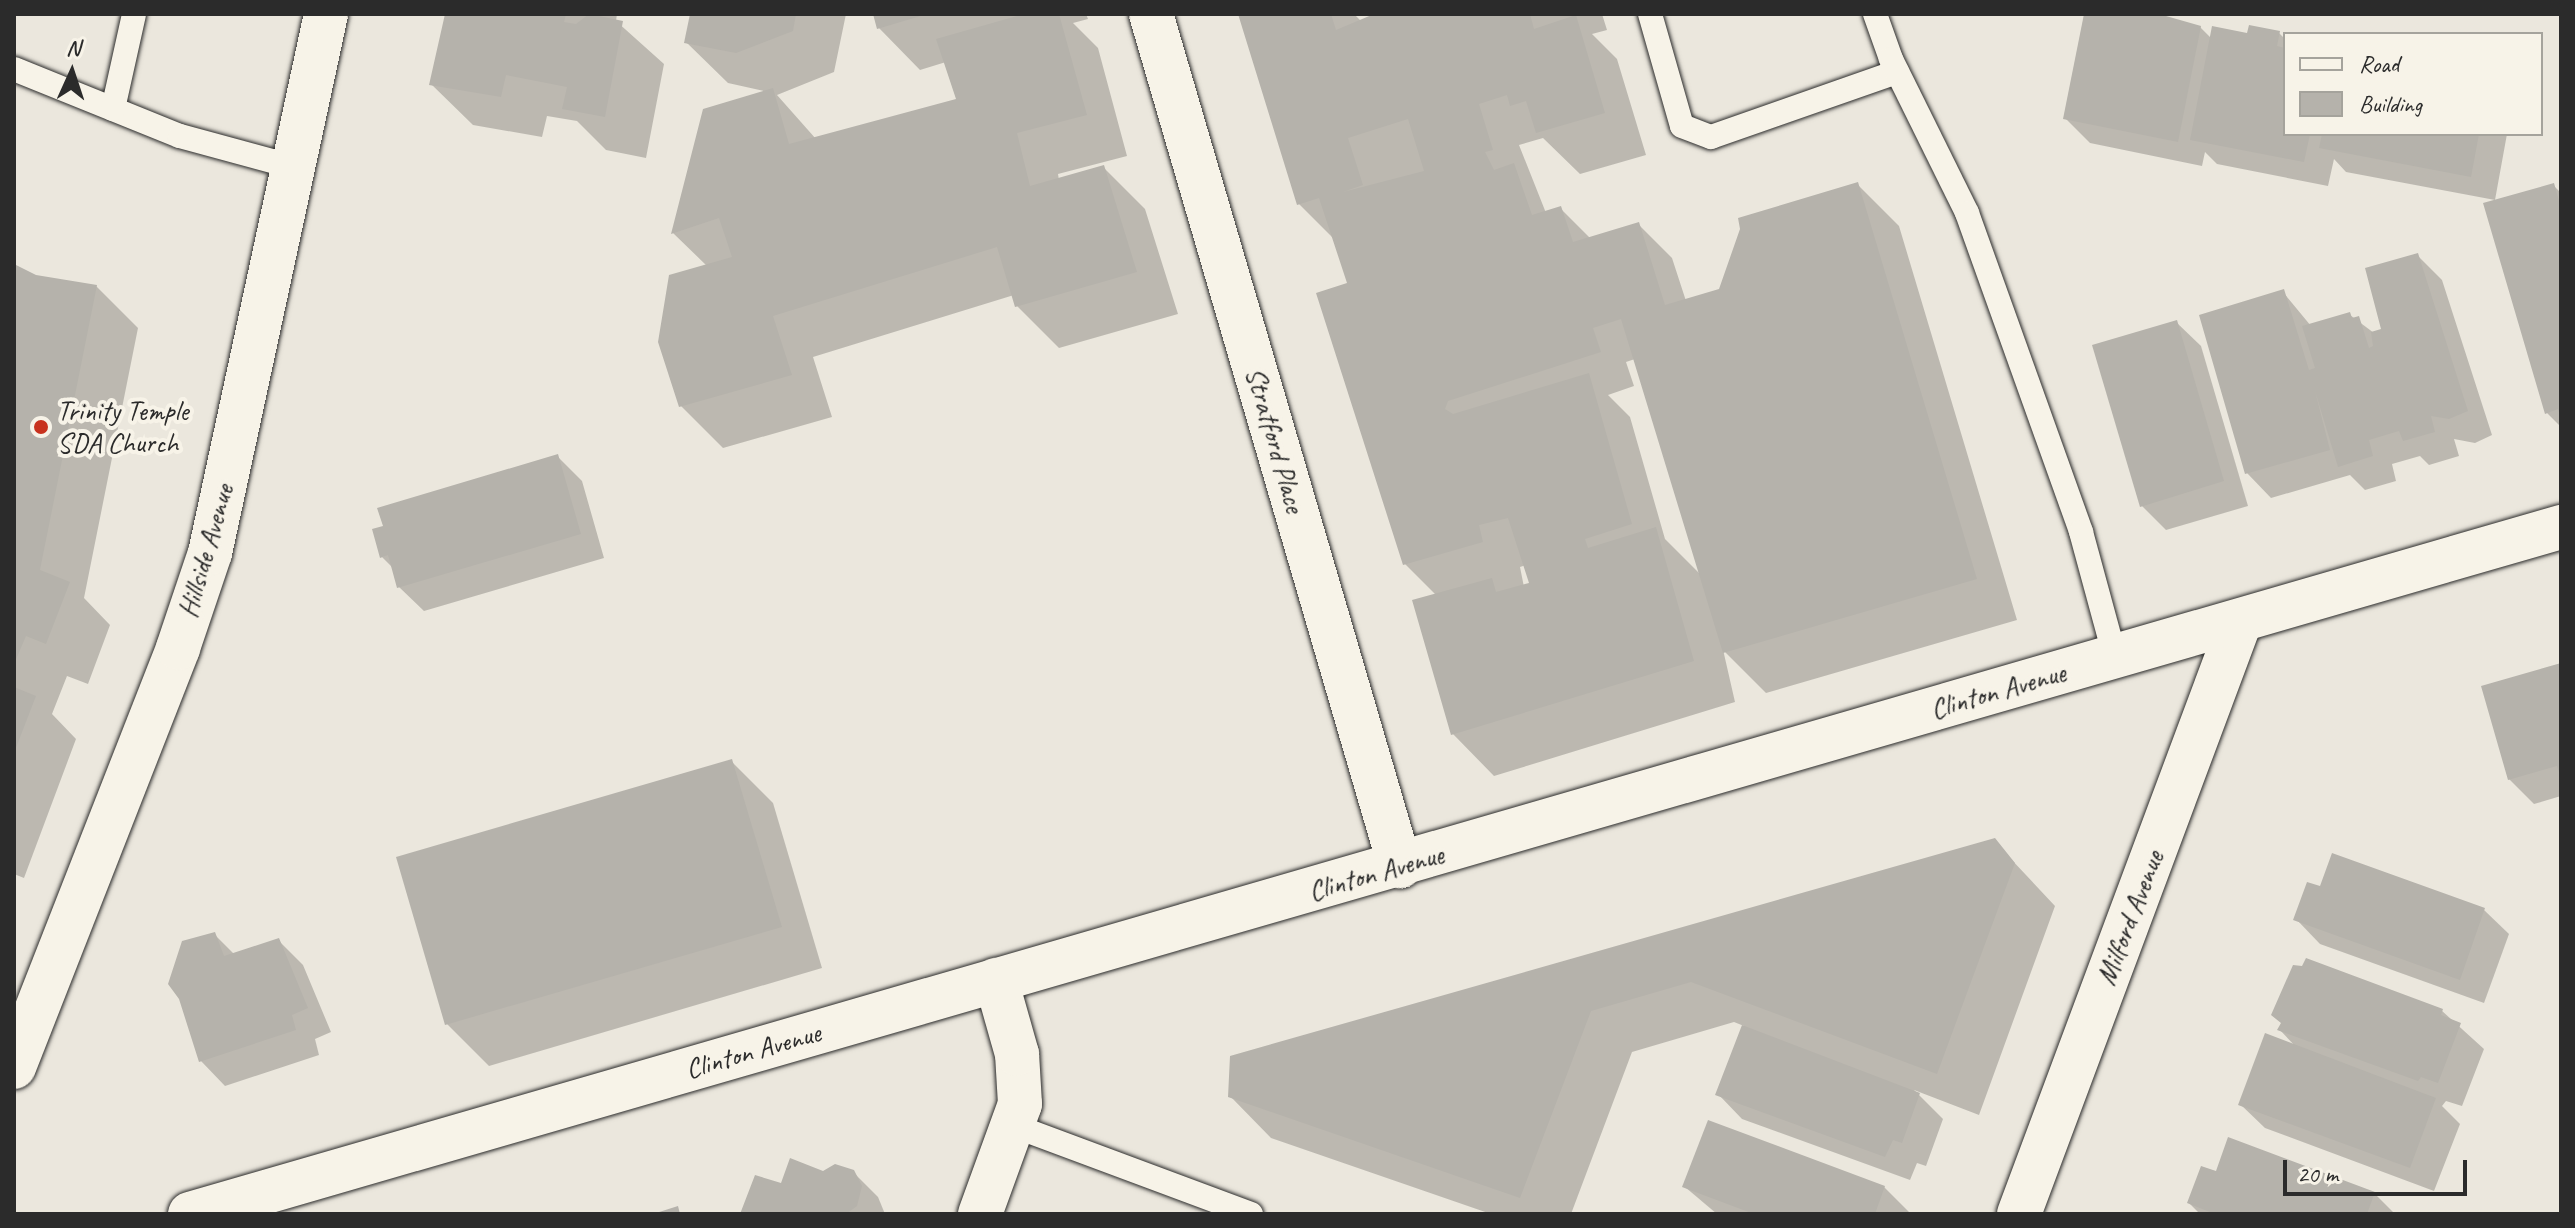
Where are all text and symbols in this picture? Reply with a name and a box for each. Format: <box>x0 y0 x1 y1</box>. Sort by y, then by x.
north arrow <box>32 32 112 112</box>
legend <box>2283 32 2543 136</box>
text: N <box>66 34 81 62</box>
text: Road <box>2359 49 2399 79</box>
text: Building <box>2359 89 2422 119</box>
street label: Stratford Place <box>1238 363 1312 517</box>
place label: Trinity Temple SDA Church <box>57 394 186 460</box>
marker: Trinity Temple SDA Church <box>32 418 50 436</box>
street label: Hillside Avenue <box>171 481 241 621</box>
street label: Clinton Avenue <box>1927 656 2069 726</box>
street label: Clinton Avenue <box>1305 838 1447 908</box>
street label: Milford Avenue <box>2089 846 2171 990</box>
street label: Clinton Avenue <box>682 1016 824 1086</box>
scale bar <box>2287 1144 2471 1194</box>
text: 20 m <box>2297 1159 2338 1189</box>

